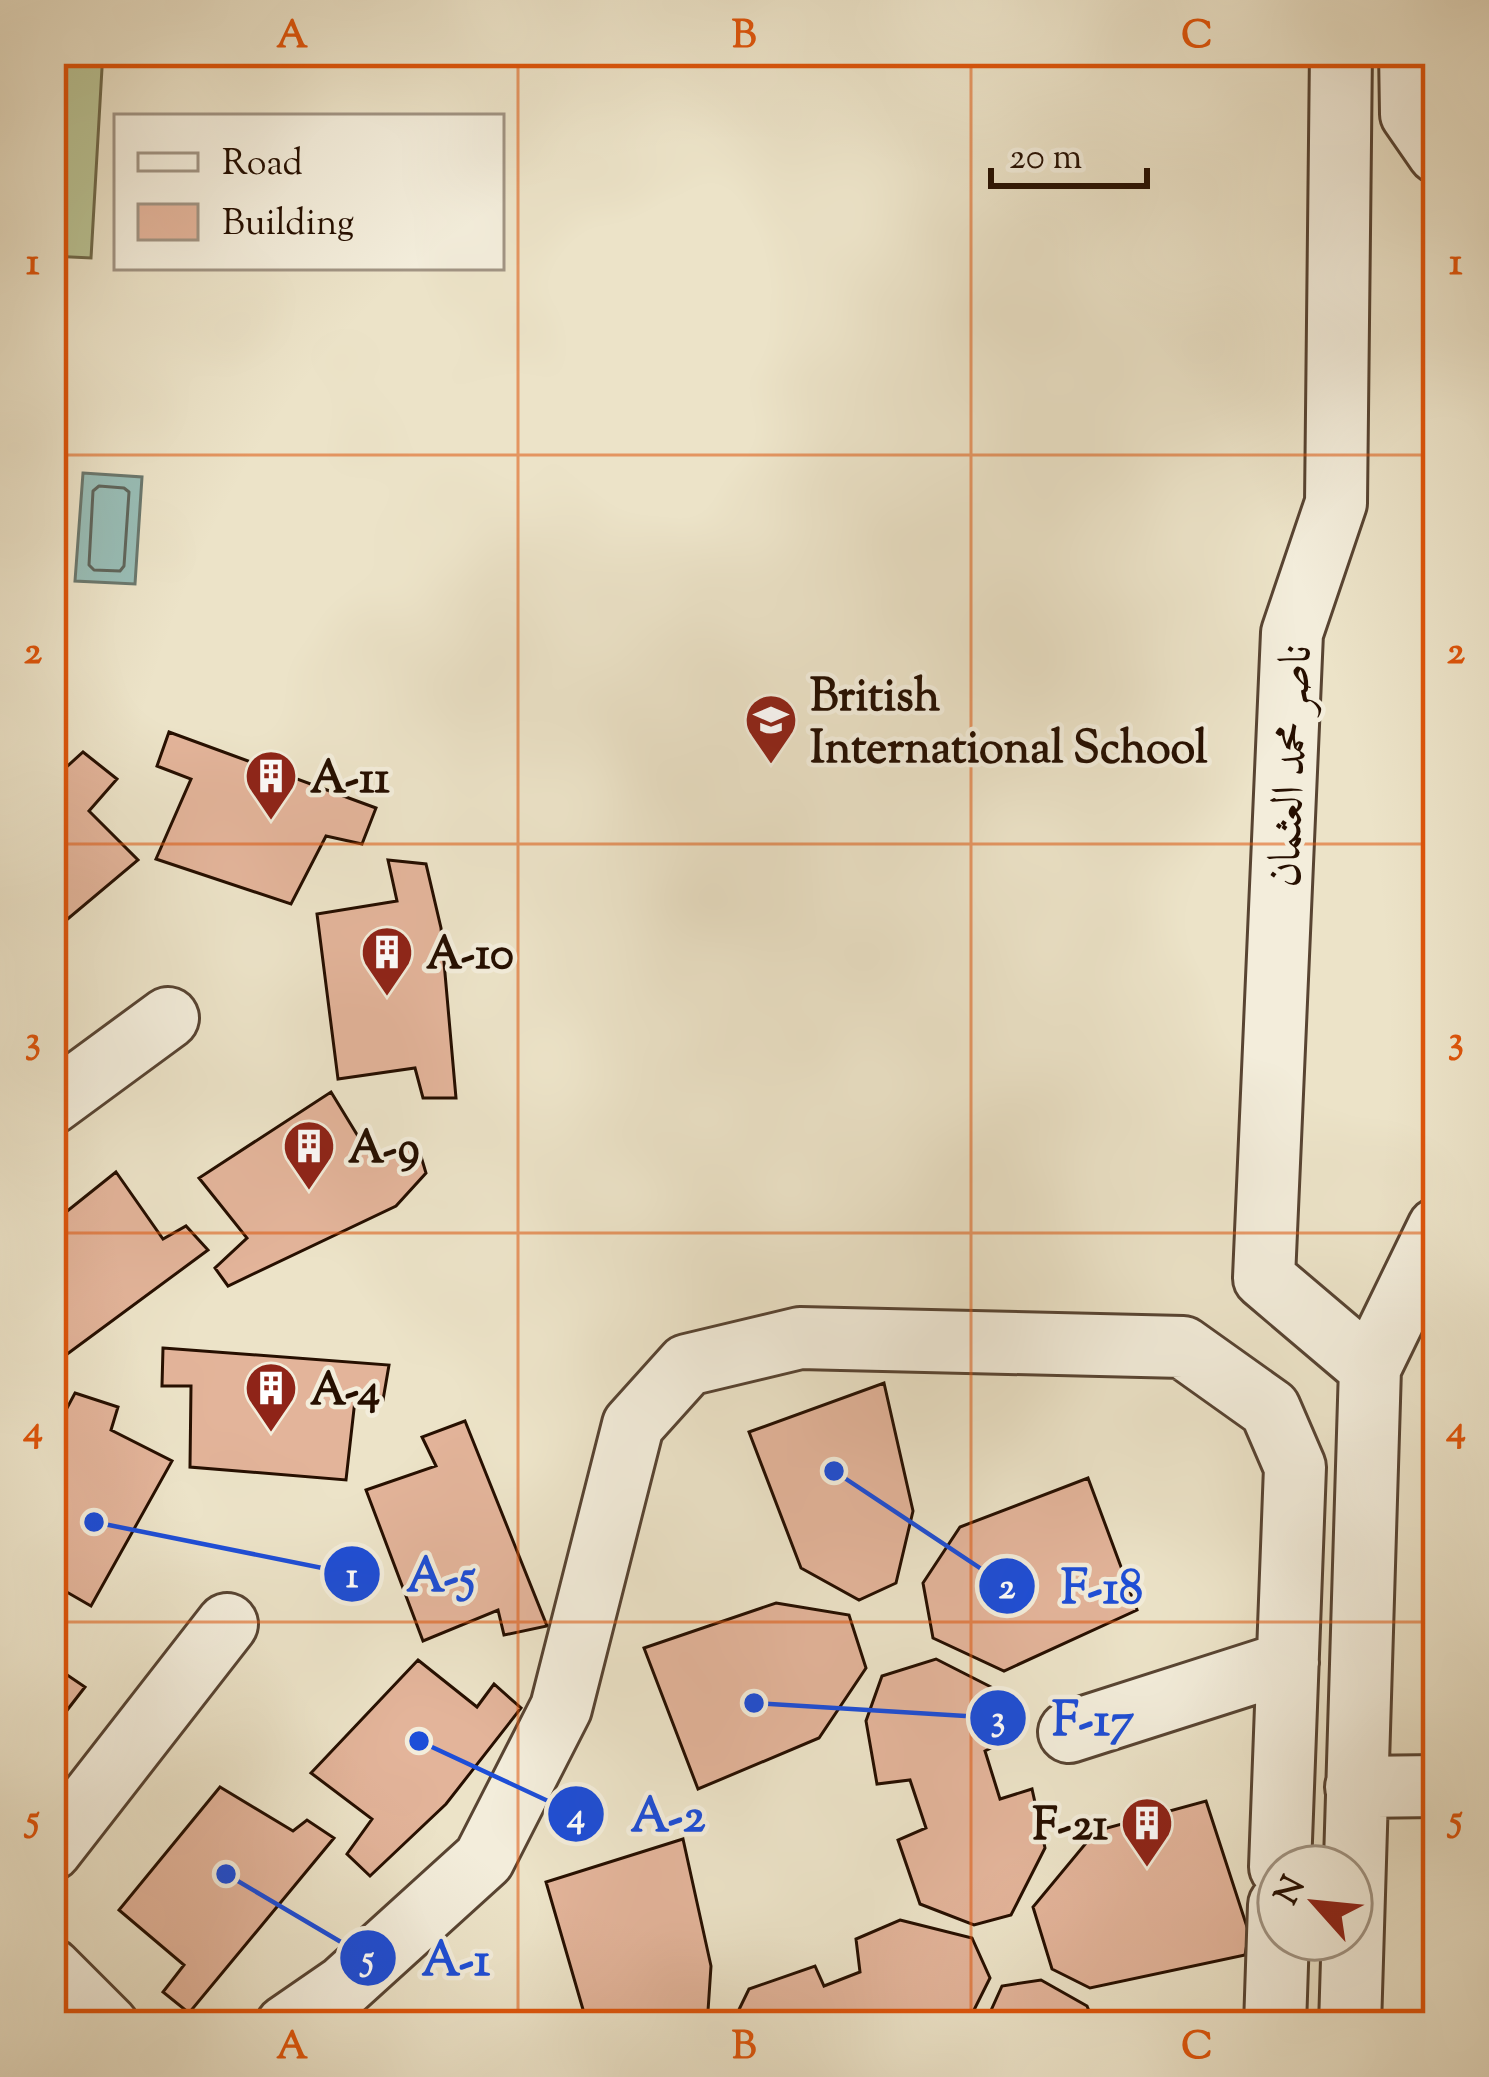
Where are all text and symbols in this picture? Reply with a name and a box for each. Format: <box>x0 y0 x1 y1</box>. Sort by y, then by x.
text: A <box>276 10 308 66</box>
text: B <box>732 10 757 66</box>
text: C <box>1181 10 1213 66</box>
legend <box>114 114 504 270</box>
scale bar <box>991 114 1147 188</box>
text: 20 m <box>1009 133 1083 185</box>
text: Road <box>222 139 303 191</box>
text: Building <box>222 199 354 251</box>
text: 1 <box>26 237 40 293</box>
text: 1 <box>1449 237 1463 293</box>
text: 2 <box>24 626 43 682</box>
text: 2 <box>1447 626 1466 682</box>
street label: ناصر محمد العثمان <box>1255 643 1332 889</box>
place label: British International School <box>810 667 1208 784</box>
school or university icon: British International School <box>743 692 799 766</box>
building icon: A-11 <box>243 748 299 822</box>
place label: A-11 <box>310 749 390 814</box>
building icon: A-10 <box>359 924 415 998</box>
place label: A-10 <box>426 925 514 990</box>
text: 3 <box>25 1015 41 1071</box>
text: 3 <box>1448 1015 1464 1071</box>
building icon: A-9 <box>281 1118 337 1192</box>
place label: A-9 <box>348 1119 420 1184</box>
building icon: A-4 <box>243 1360 299 1434</box>
place label: A-4 <box>310 1361 380 1426</box>
text: 4 <box>22 1404 43 1460</box>
text: 4 <box>1445 1404 1466 1460</box>
callout: A-5 <box>322 1532 500 1616</box>
callout: F-18 <box>977 1544 1167 1628</box>
text: A-5 <box>406 1545 476 1614</box>
text: 1 <box>346 1552 359 1604</box>
text: F-18 <box>1061 1557 1143 1626</box>
text: 2 <box>999 1563 1016 1615</box>
callout: F-17 <box>968 1676 1158 1760</box>
text: F-17 <box>1052 1689 1134 1758</box>
text: 3 <box>991 1695 1005 1747</box>
callout: A-2 <box>546 1772 729 1856</box>
text: A-2 <box>631 1785 706 1854</box>
text: 4 <box>566 1792 585 1844</box>
text: 5 <box>23 1793 40 1849</box>
text: 5 <box>1446 1793 1463 1849</box>
building icon: F-21 <box>1119 1795 1175 1869</box>
place label: F-21 <box>1033 1796 1109 1861</box>
north arrow <box>1255 1843 1375 1963</box>
text: N <box>1264 1869 1319 1914</box>
callout: A-1 <box>338 1916 515 2000</box>
text: A-1 <box>422 1929 491 1998</box>
text: 5 <box>359 1935 375 1987</box>
text: A <box>276 2021 308 2077</box>
text: B <box>732 2021 757 2077</box>
text: C <box>1181 2021 1213 2077</box>

